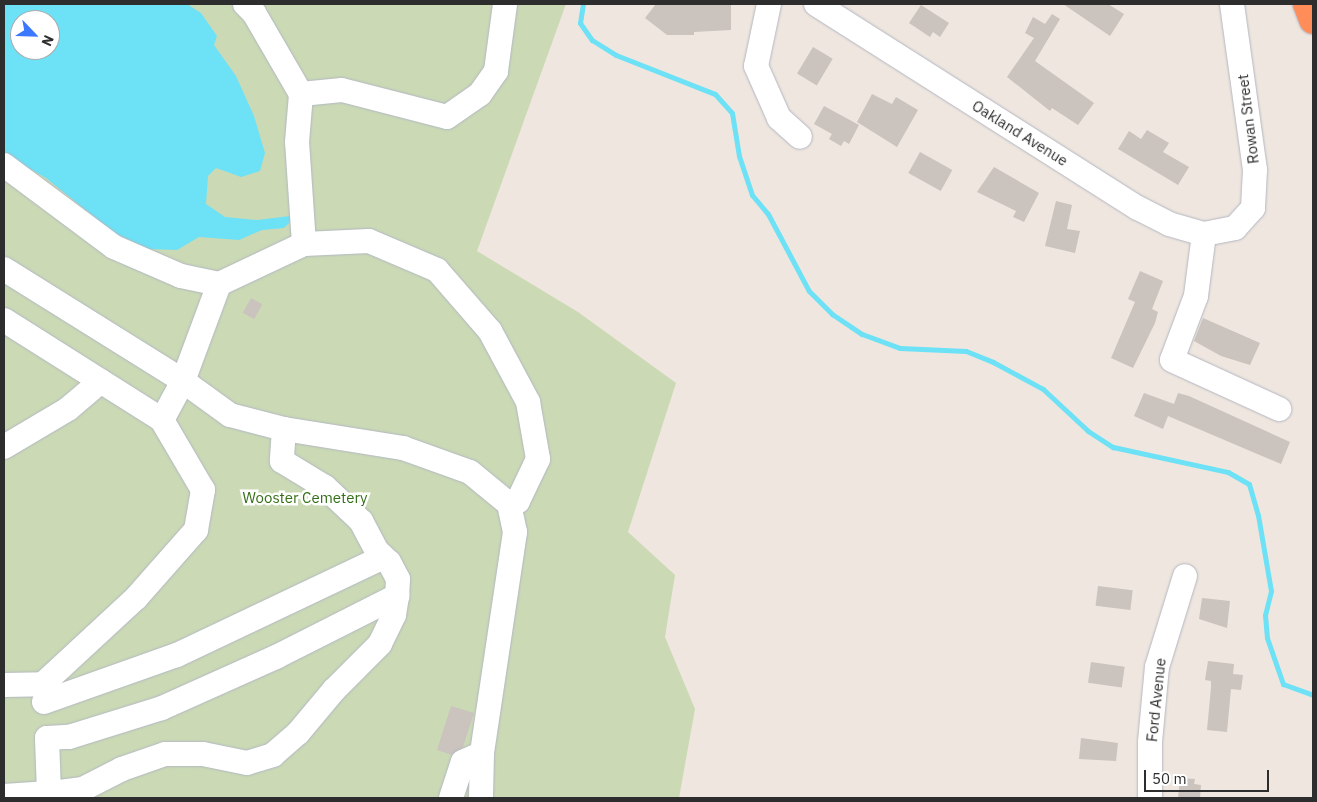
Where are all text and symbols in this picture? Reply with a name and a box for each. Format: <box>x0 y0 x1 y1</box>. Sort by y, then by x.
north arrow <box>10 10 60 60</box>
text: N <box>38 32 58 49</box>
street label: Rowan Street <box>1234 73 1262 165</box>
street label: Oakland Avenue <box>969 96 1071 170</box>
park label: Wooster Cemetery <box>242 489 368 507</box>
street label: Ford Avenue <box>1143 657 1169 743</box>
scale bar <box>1147 760 1272 792</box>
text: 50 m <box>1152 769 1187 788</box>

